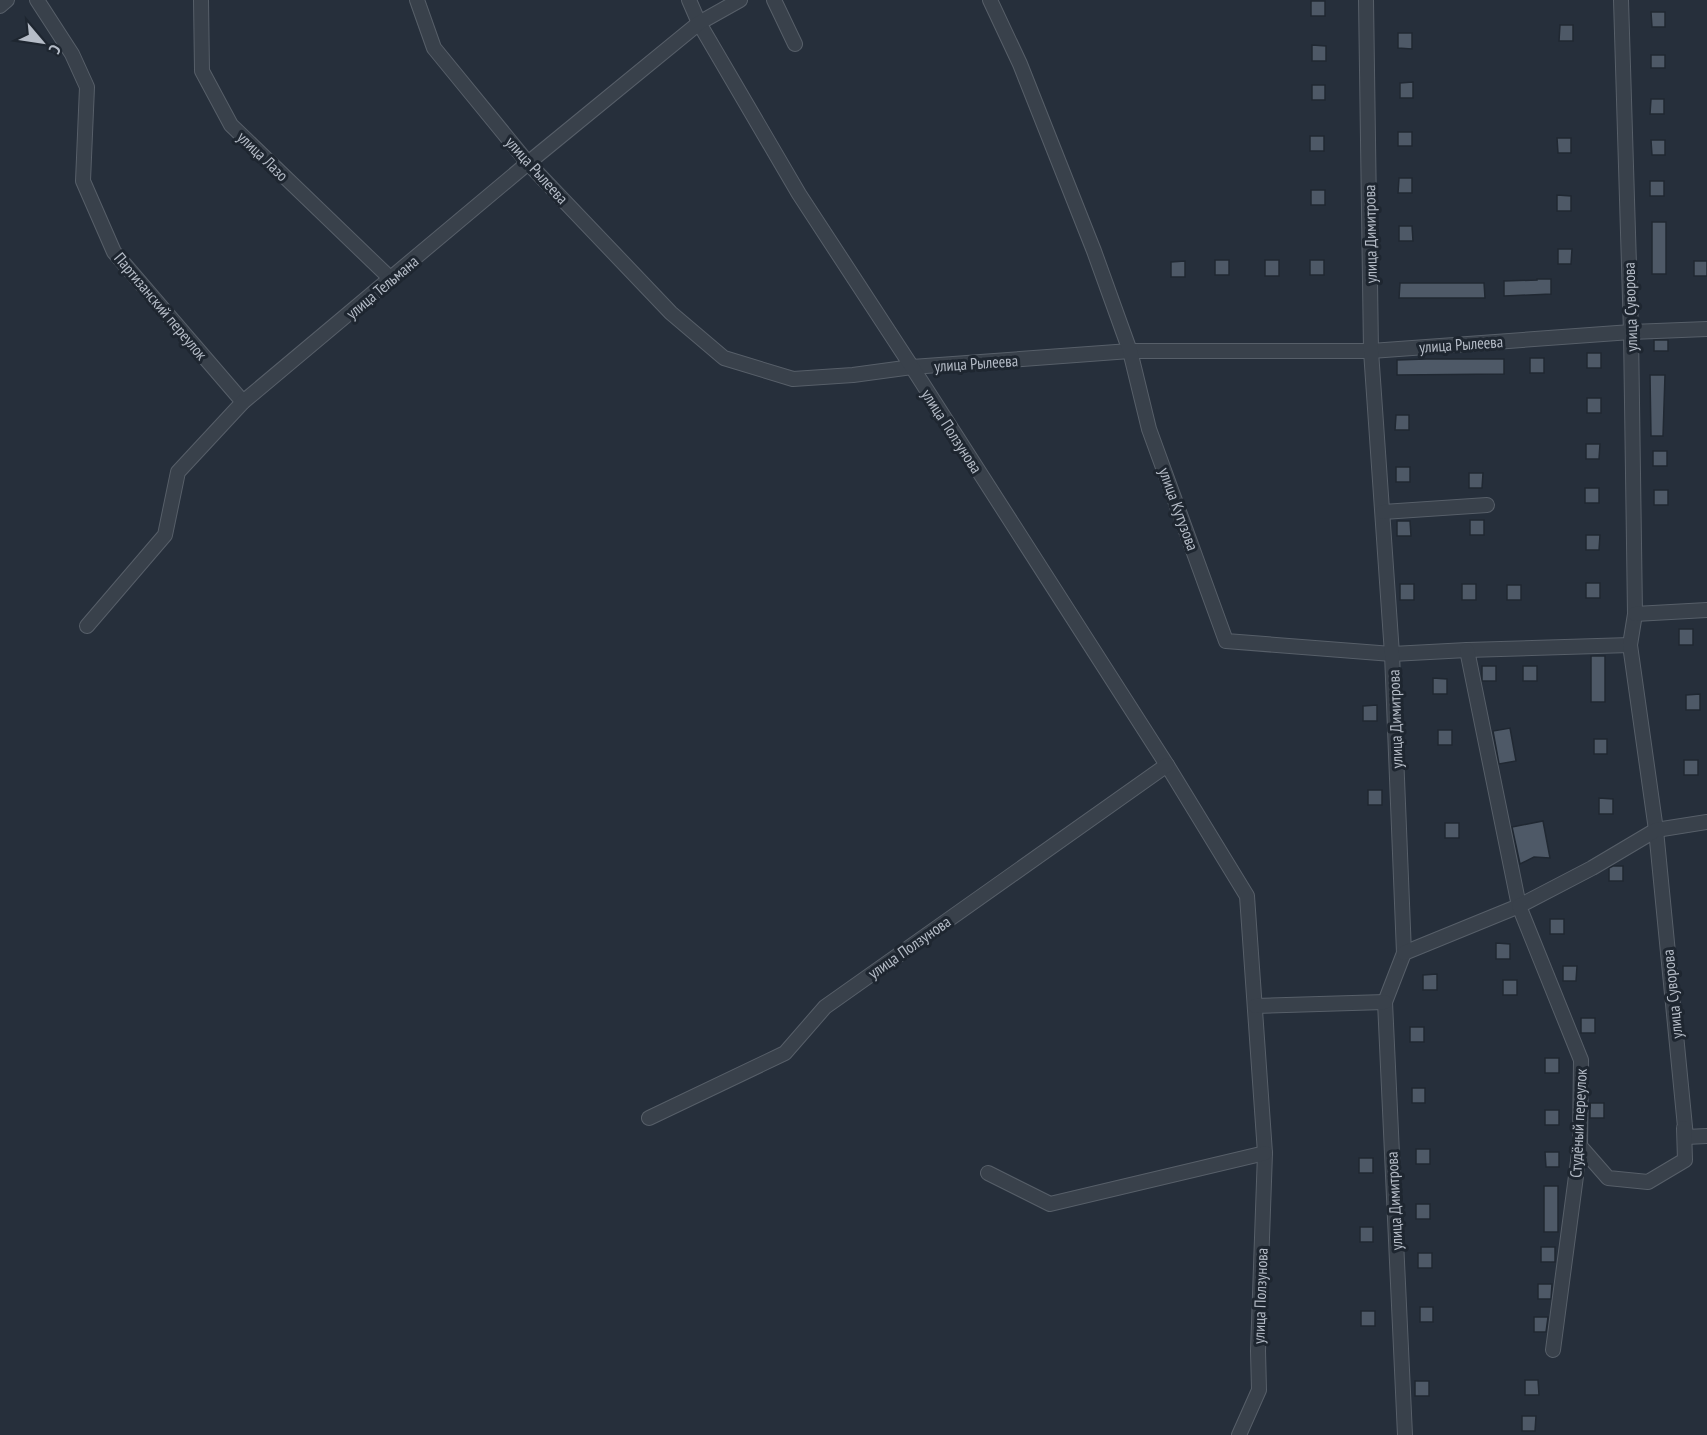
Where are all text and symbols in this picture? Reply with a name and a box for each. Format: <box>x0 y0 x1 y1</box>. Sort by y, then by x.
north arrow <box>12 12 72 72</box>
text: С <box>44 41 66 58</box>
street label: улица Лазо <box>233 127 293 185</box>
street label: улица Рылеева <box>501 132 573 208</box>
street label: улица Димитрова <box>1359 184 1381 284</box>
street label: Партизанский переулок <box>110 248 212 364</box>
street label: улица Тельмана <box>342 251 422 323</box>
street label: улица Суворова <box>1618 262 1642 352</box>
street label: улица Рылеева <box>1418 331 1504 357</box>
street label: улица Рылеева <box>933 350 1019 376</box>
street label: улица Ползунова <box>917 385 987 477</box>
street label: улица Кутузова <box>1155 465 1203 553</box>
street label: улица Димитрова <box>1383 669 1407 769</box>
street label: улица Ползунова <box>864 911 954 983</box>
street label: улица Суворова <box>1657 948 1687 1040</box>
street label: Студёный переулок <box>1565 1067 1591 1178</box>
street label: улица Димитрова <box>1381 1151 1407 1251</box>
street label: улица Ползунова <box>1248 1247 1272 1345</box>

